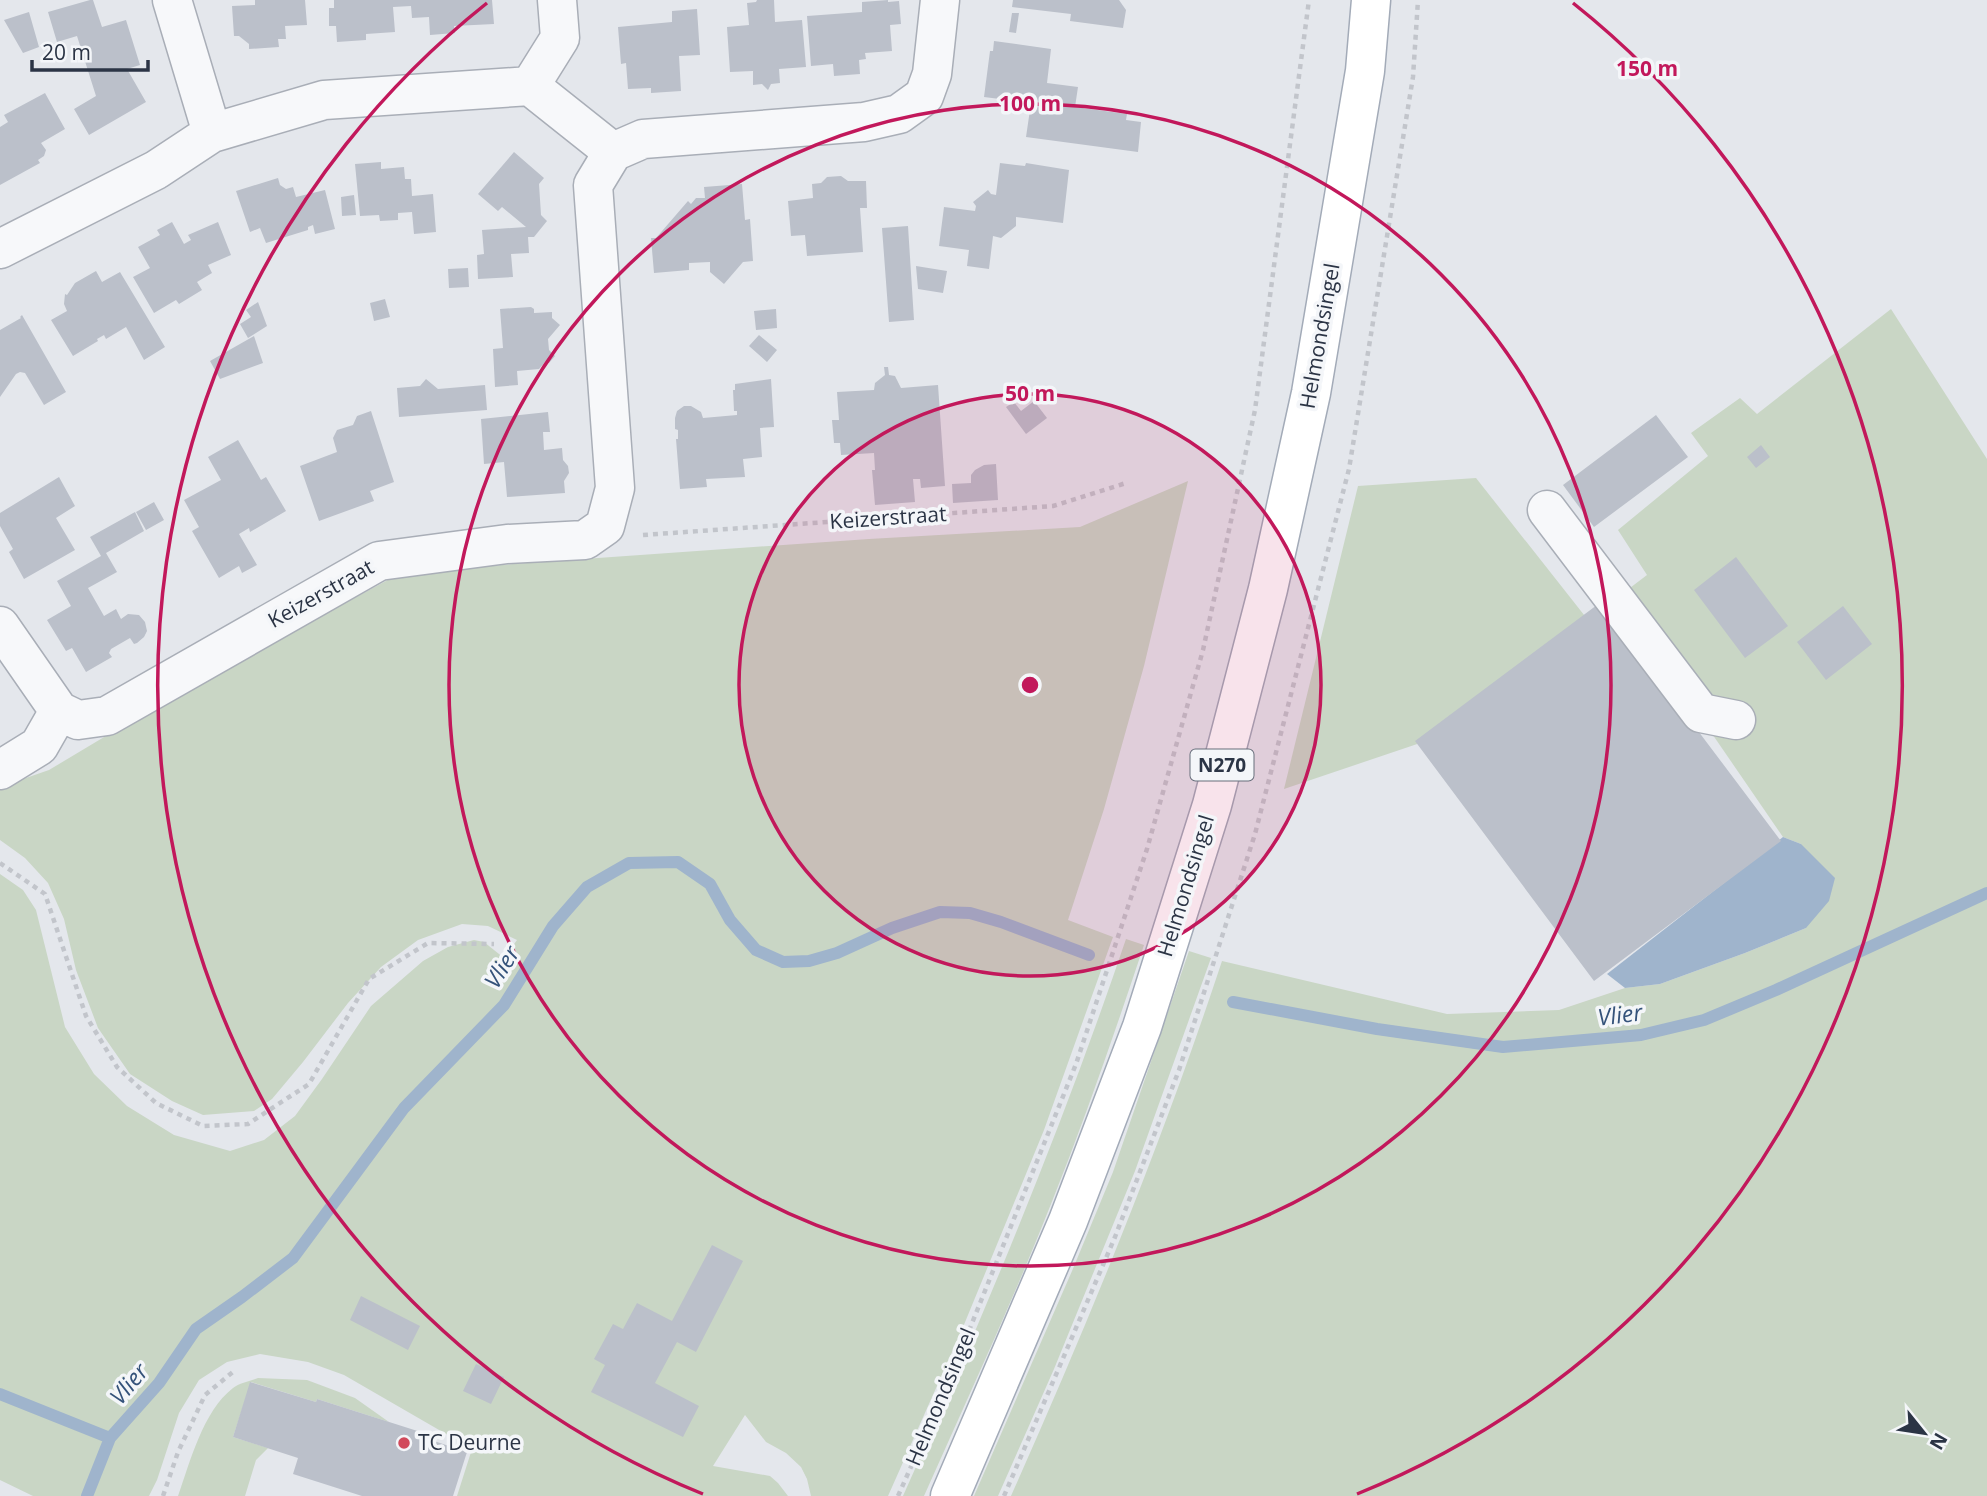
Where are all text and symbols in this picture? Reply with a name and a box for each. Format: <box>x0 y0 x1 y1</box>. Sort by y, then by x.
scale bar <box>32 28 147 72</box>
text: 20 m <box>42 38 91 66</box>
text: 150 m <box>1616 54 1678 82</box>
text: 100 m <box>999 89 1061 117</box>
street label: Helmondsingel <box>1292 261 1346 411</box>
text: 50 m <box>1005 379 1055 407</box>
street label: Keizerstraat <box>829 499 947 535</box>
street label: Keizerstraat <box>263 553 379 634</box>
centre of rings <box>1018 673 1042 697</box>
road number: N270 <box>1190 750 1254 780</box>
street label: Helmondsingel <box>1150 811 1220 960</box>
water label: Vlier <box>476 938 527 994</box>
water label: Vlier <box>1596 995 1645 1033</box>
street label: Helmondsingel <box>898 1323 982 1470</box>
water label: Vlier <box>102 1355 155 1411</box>
north arrow <box>1889 1398 1959 1468</box>
place label: TC Deurne <box>418 1428 521 1456</box>
text: N <box>1924 1428 1954 1455</box>
marker: TC Deurne <box>396 1435 412 1451</box>

